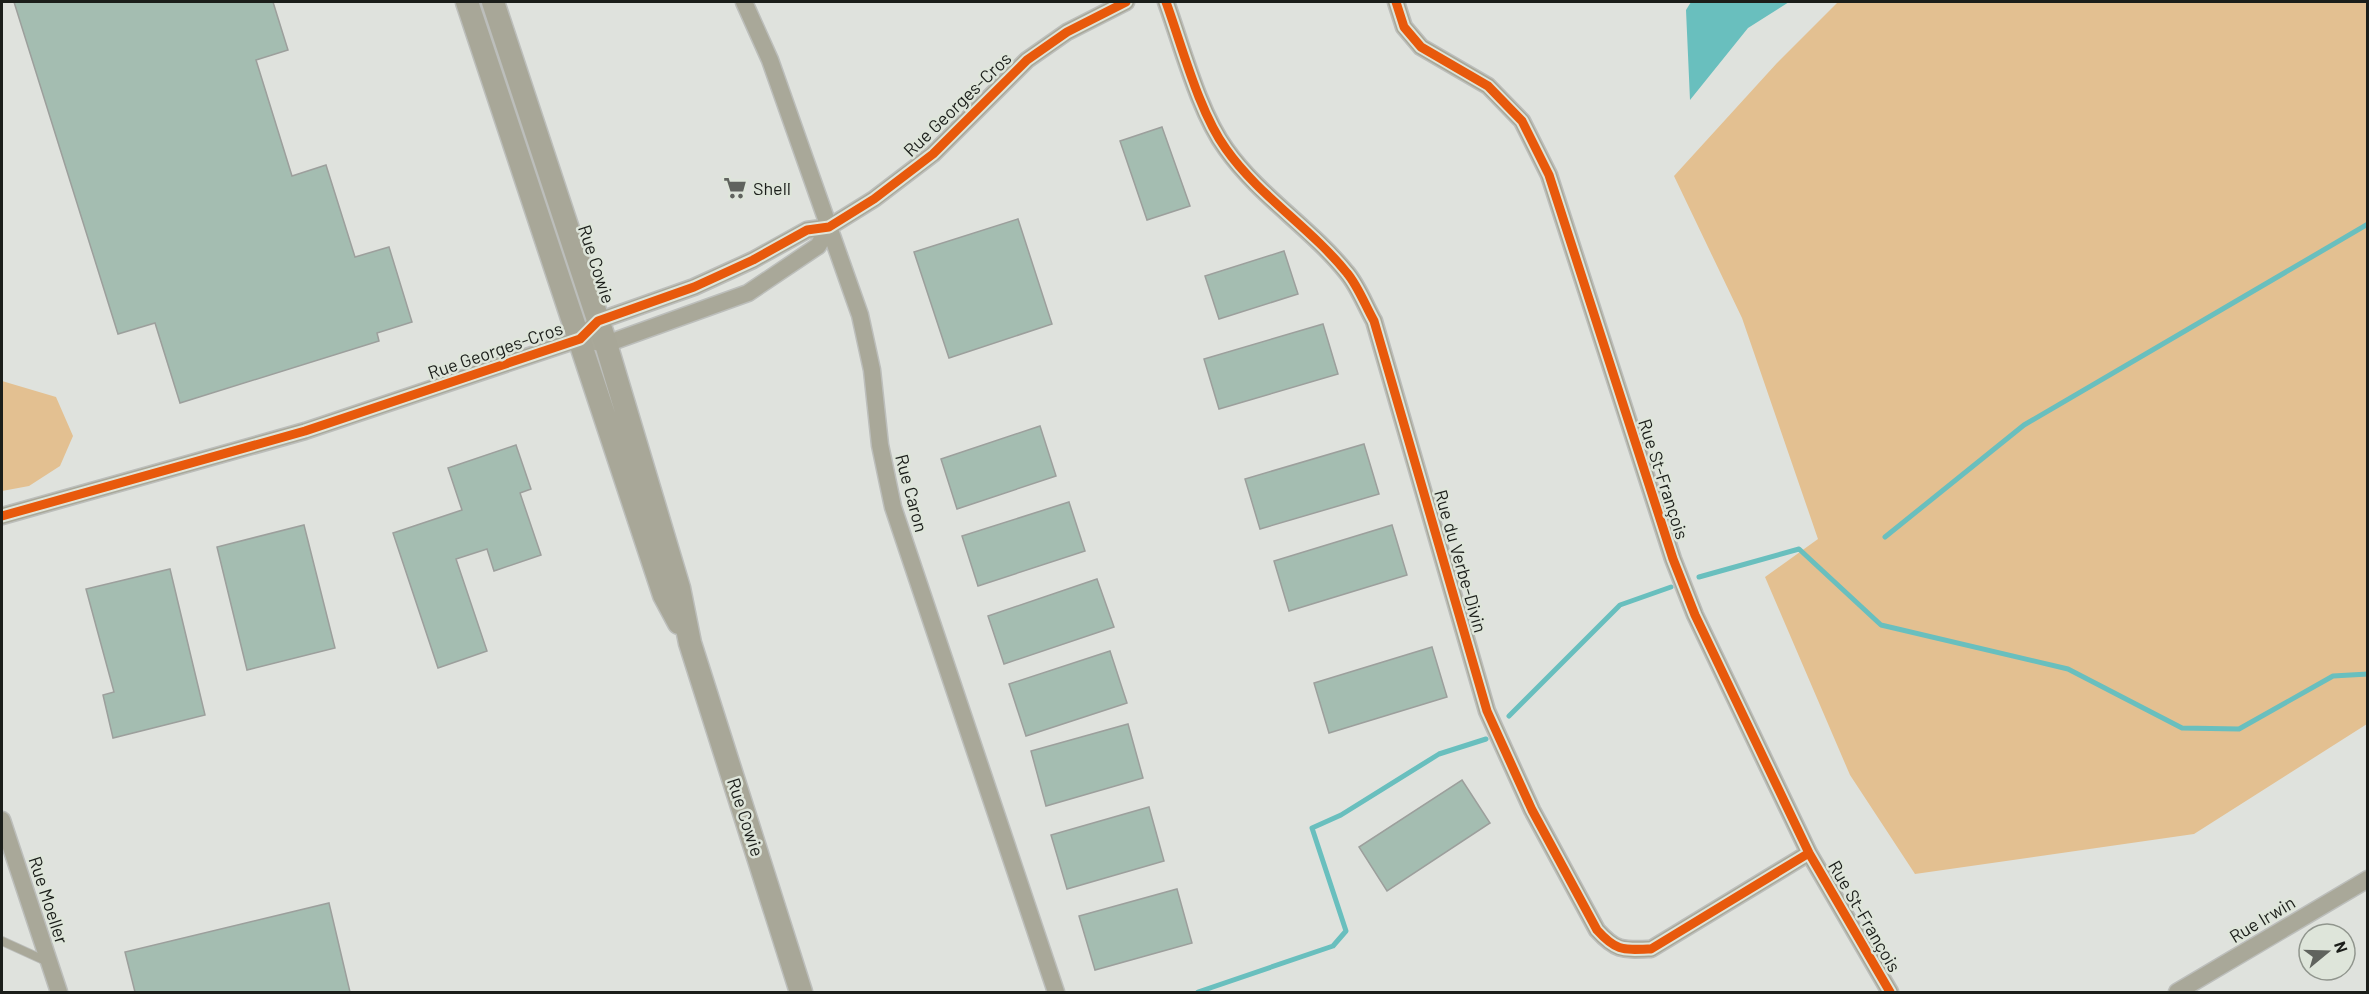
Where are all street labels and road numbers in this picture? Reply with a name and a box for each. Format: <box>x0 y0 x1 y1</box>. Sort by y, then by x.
street label: Rue Georges-Cros <box>899 47 1015 161</box>
street label: Rue Cowie <box>574 222 620 306</box>
street label: Rue Georges-Cros <box>425 317 565 383</box>
street label: Rue St-François <box>1634 416 1694 542</box>
street label: Rue Caron <box>891 452 933 534</box>
street label: Rue du Verbe-Divin <box>1430 487 1492 635</box>
street label: Rue Cowie <box>723 775 769 859</box>
street label: Rue Moeller <box>25 854 74 947</box>
street label: Rue St-François <box>1824 856 1906 976</box>
street label: Rue Irwin <box>2225 891 2299 947</box>

